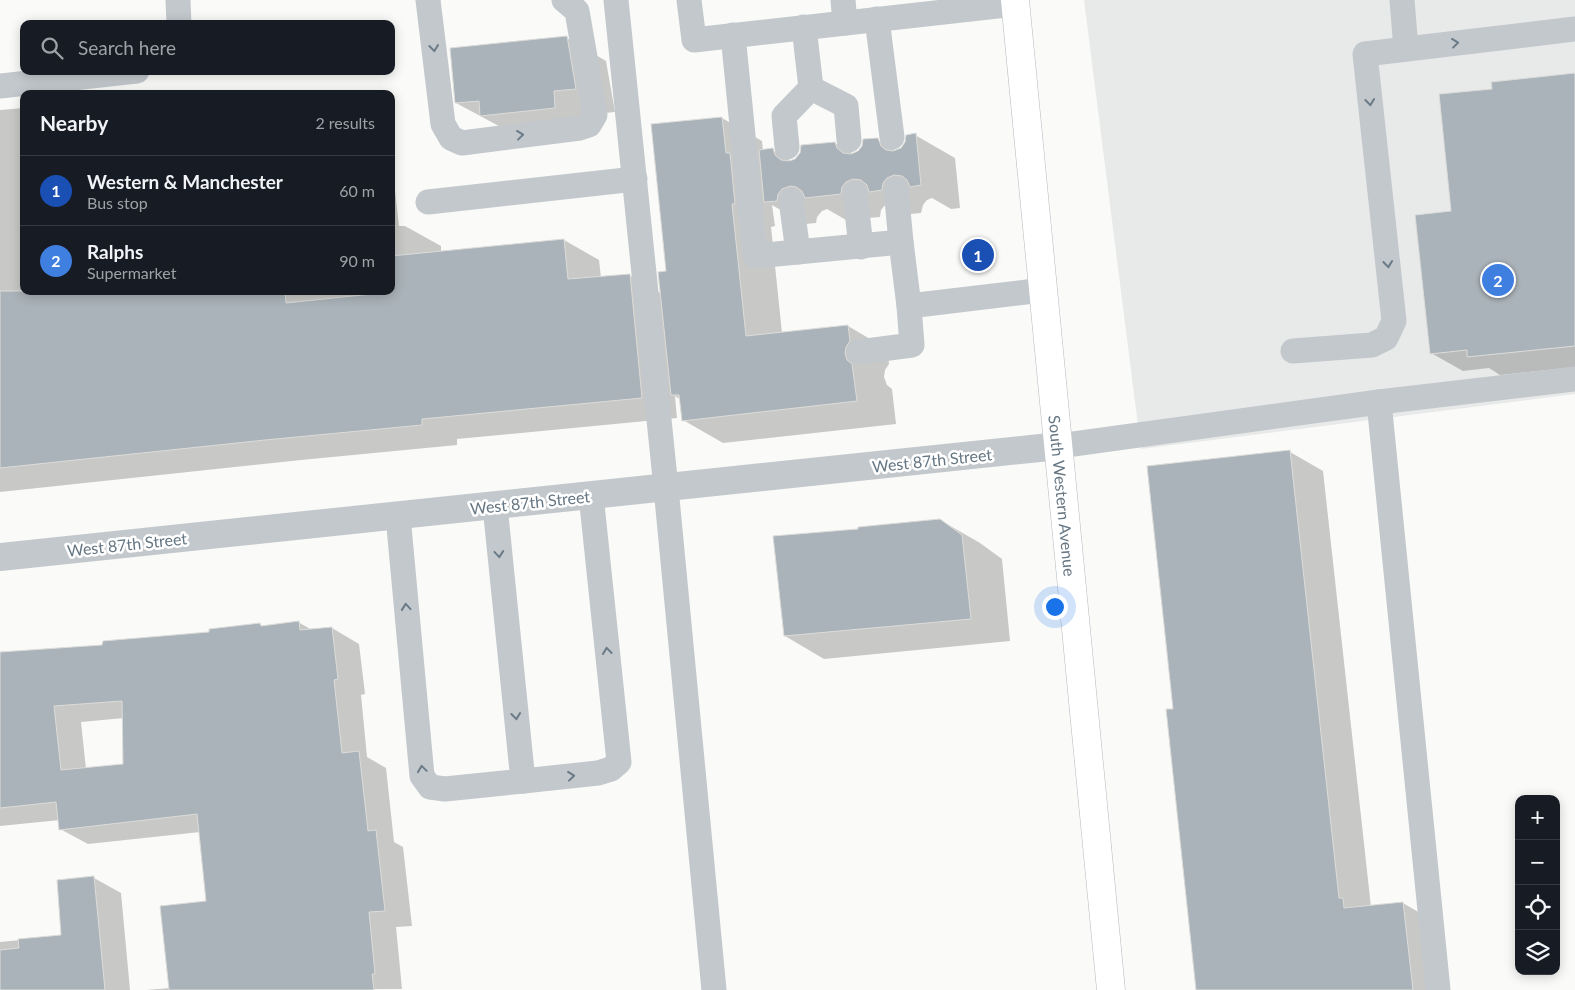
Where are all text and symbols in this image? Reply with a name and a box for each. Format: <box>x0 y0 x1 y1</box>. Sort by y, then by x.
search box <box>20 20 395 75</box>
icon: search <box>38 34 66 62</box>
text: Search here <box>78 36 176 59</box>
one-way arrow <box>1451 38 1459 49</box>
one-way arrow <box>428 45 439 53</box>
one-way arrow <box>1364 99 1375 107</box>
text: Nearby <box>40 110 108 135</box>
text: 2 results <box>315 113 375 132</box>
one-way arrow <box>516 130 524 141</box>
text: Western & Manchester <box>87 170 283 193</box>
text: 1 <box>51 181 61 200</box>
text: 60 m <box>339 181 375 200</box>
text: Bus stop <box>87 193 148 212</box>
pin: 1 <box>962 236 994 274</box>
text: Ralphs <box>87 240 143 263</box>
text: 2 <box>51 251 61 270</box>
text: 90 m <box>339 251 375 270</box>
one-way arrow <box>1382 260 1393 268</box>
pin: 2 <box>1482 261 1514 299</box>
text: Supermarket <box>87 263 176 282</box>
street label: South Western Avenue <box>1046 414 1080 577</box>
street label: West 87th Street <box>871 444 993 476</box>
street label: West 87th Street <box>469 486 591 518</box>
street label: West 87th Street <box>66 528 188 560</box>
one-way arrow <box>494 550 505 558</box>
your location <box>1042 594 1068 620</box>
one-way arrow <box>401 603 412 611</box>
one-way arrow <box>602 647 613 655</box>
one-way arrow <box>510 712 521 720</box>
one-way arrow <box>417 764 428 772</box>
one-way arrow <box>567 771 575 782</box>
map controls <box>1515 795 1560 975</box>
button: + <box>1515 795 1560 840</box>
button: − <box>1515 840 1560 885</box>
button: locate <box>1515 885 1560 930</box>
button: layers <box>1515 930 1560 975</box>

